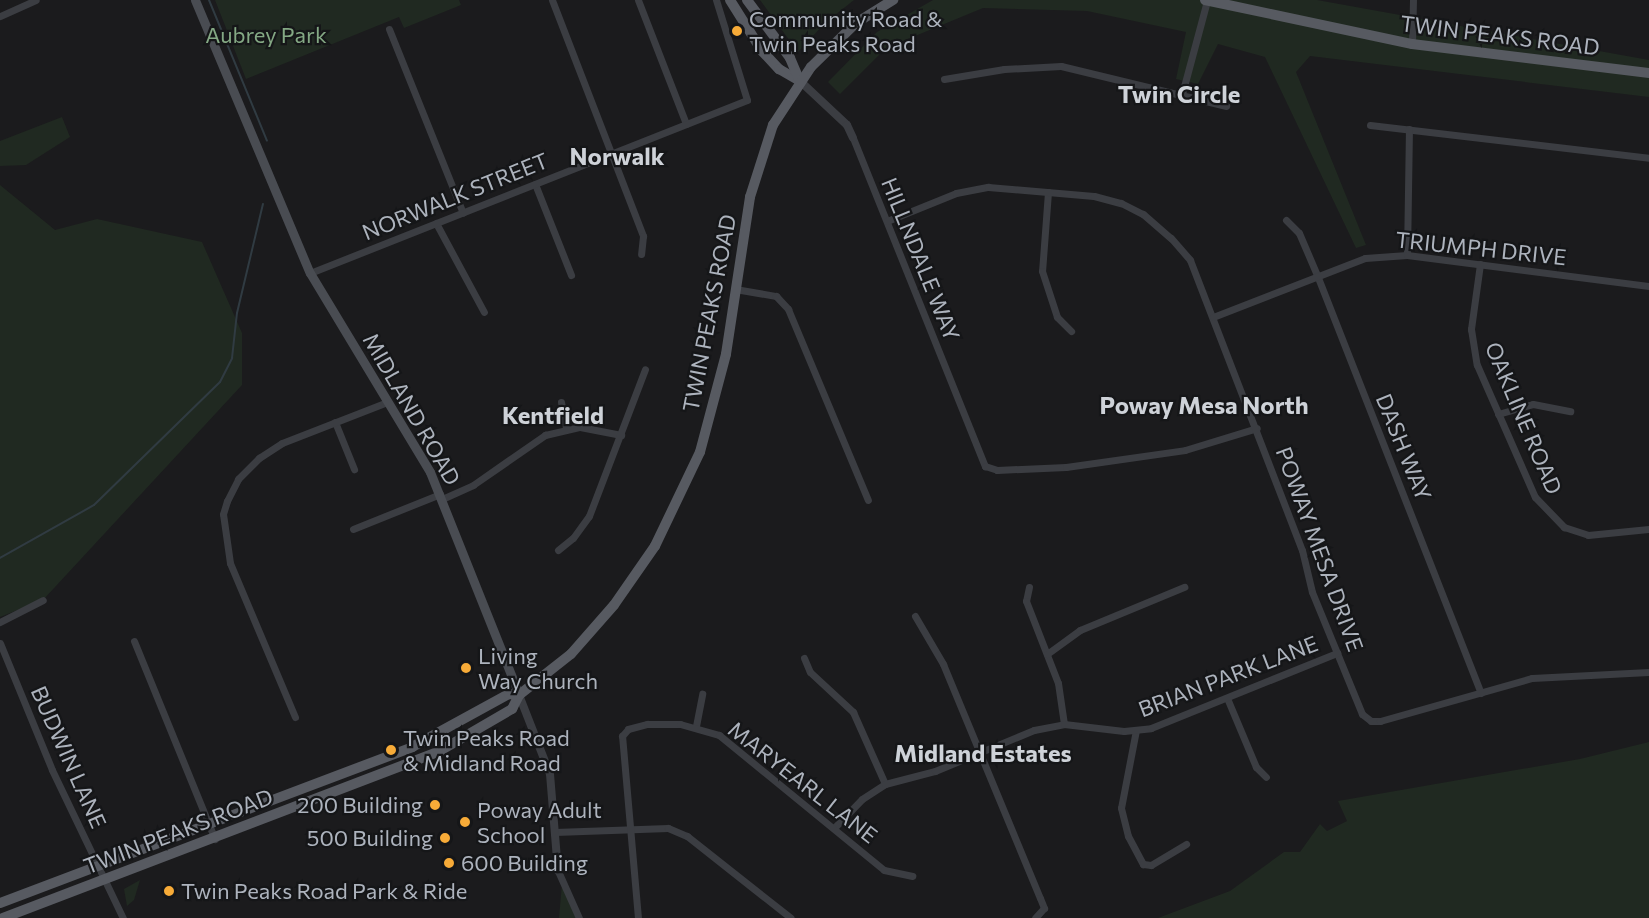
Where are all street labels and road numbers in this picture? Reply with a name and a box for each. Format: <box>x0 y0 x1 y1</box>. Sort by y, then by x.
street label: TWIN PEAKS ROAD <box>1399 10 1601 60</box>
street label: NORWALK STREET <box>358 147 552 245</box>
street label: HILLNDALE WAY <box>876 174 966 344</box>
street label: TWIN PEAKS ROAD <box>677 212 741 414</box>
street label: TRIUMPH DRIVE <box>1394 226 1568 270</box>
street label: MIDLAND ROAD <box>358 328 466 490</box>
street label: OAKLINE ROAD <box>1480 338 1568 498</box>
street label: DASH WAY <box>1371 390 1437 504</box>
street label: POWAY MESA DRIVE <box>1271 443 1369 655</box>
street label: BRIAN PARK LANE <box>1135 630 1321 722</box>
street label: BUDWIN LANE <box>26 682 112 832</box>
street label: MARYEARL LANE <box>723 716 883 848</box>
street label: TWIN PEAKS ROAD <box>80 783 276 879</box>

